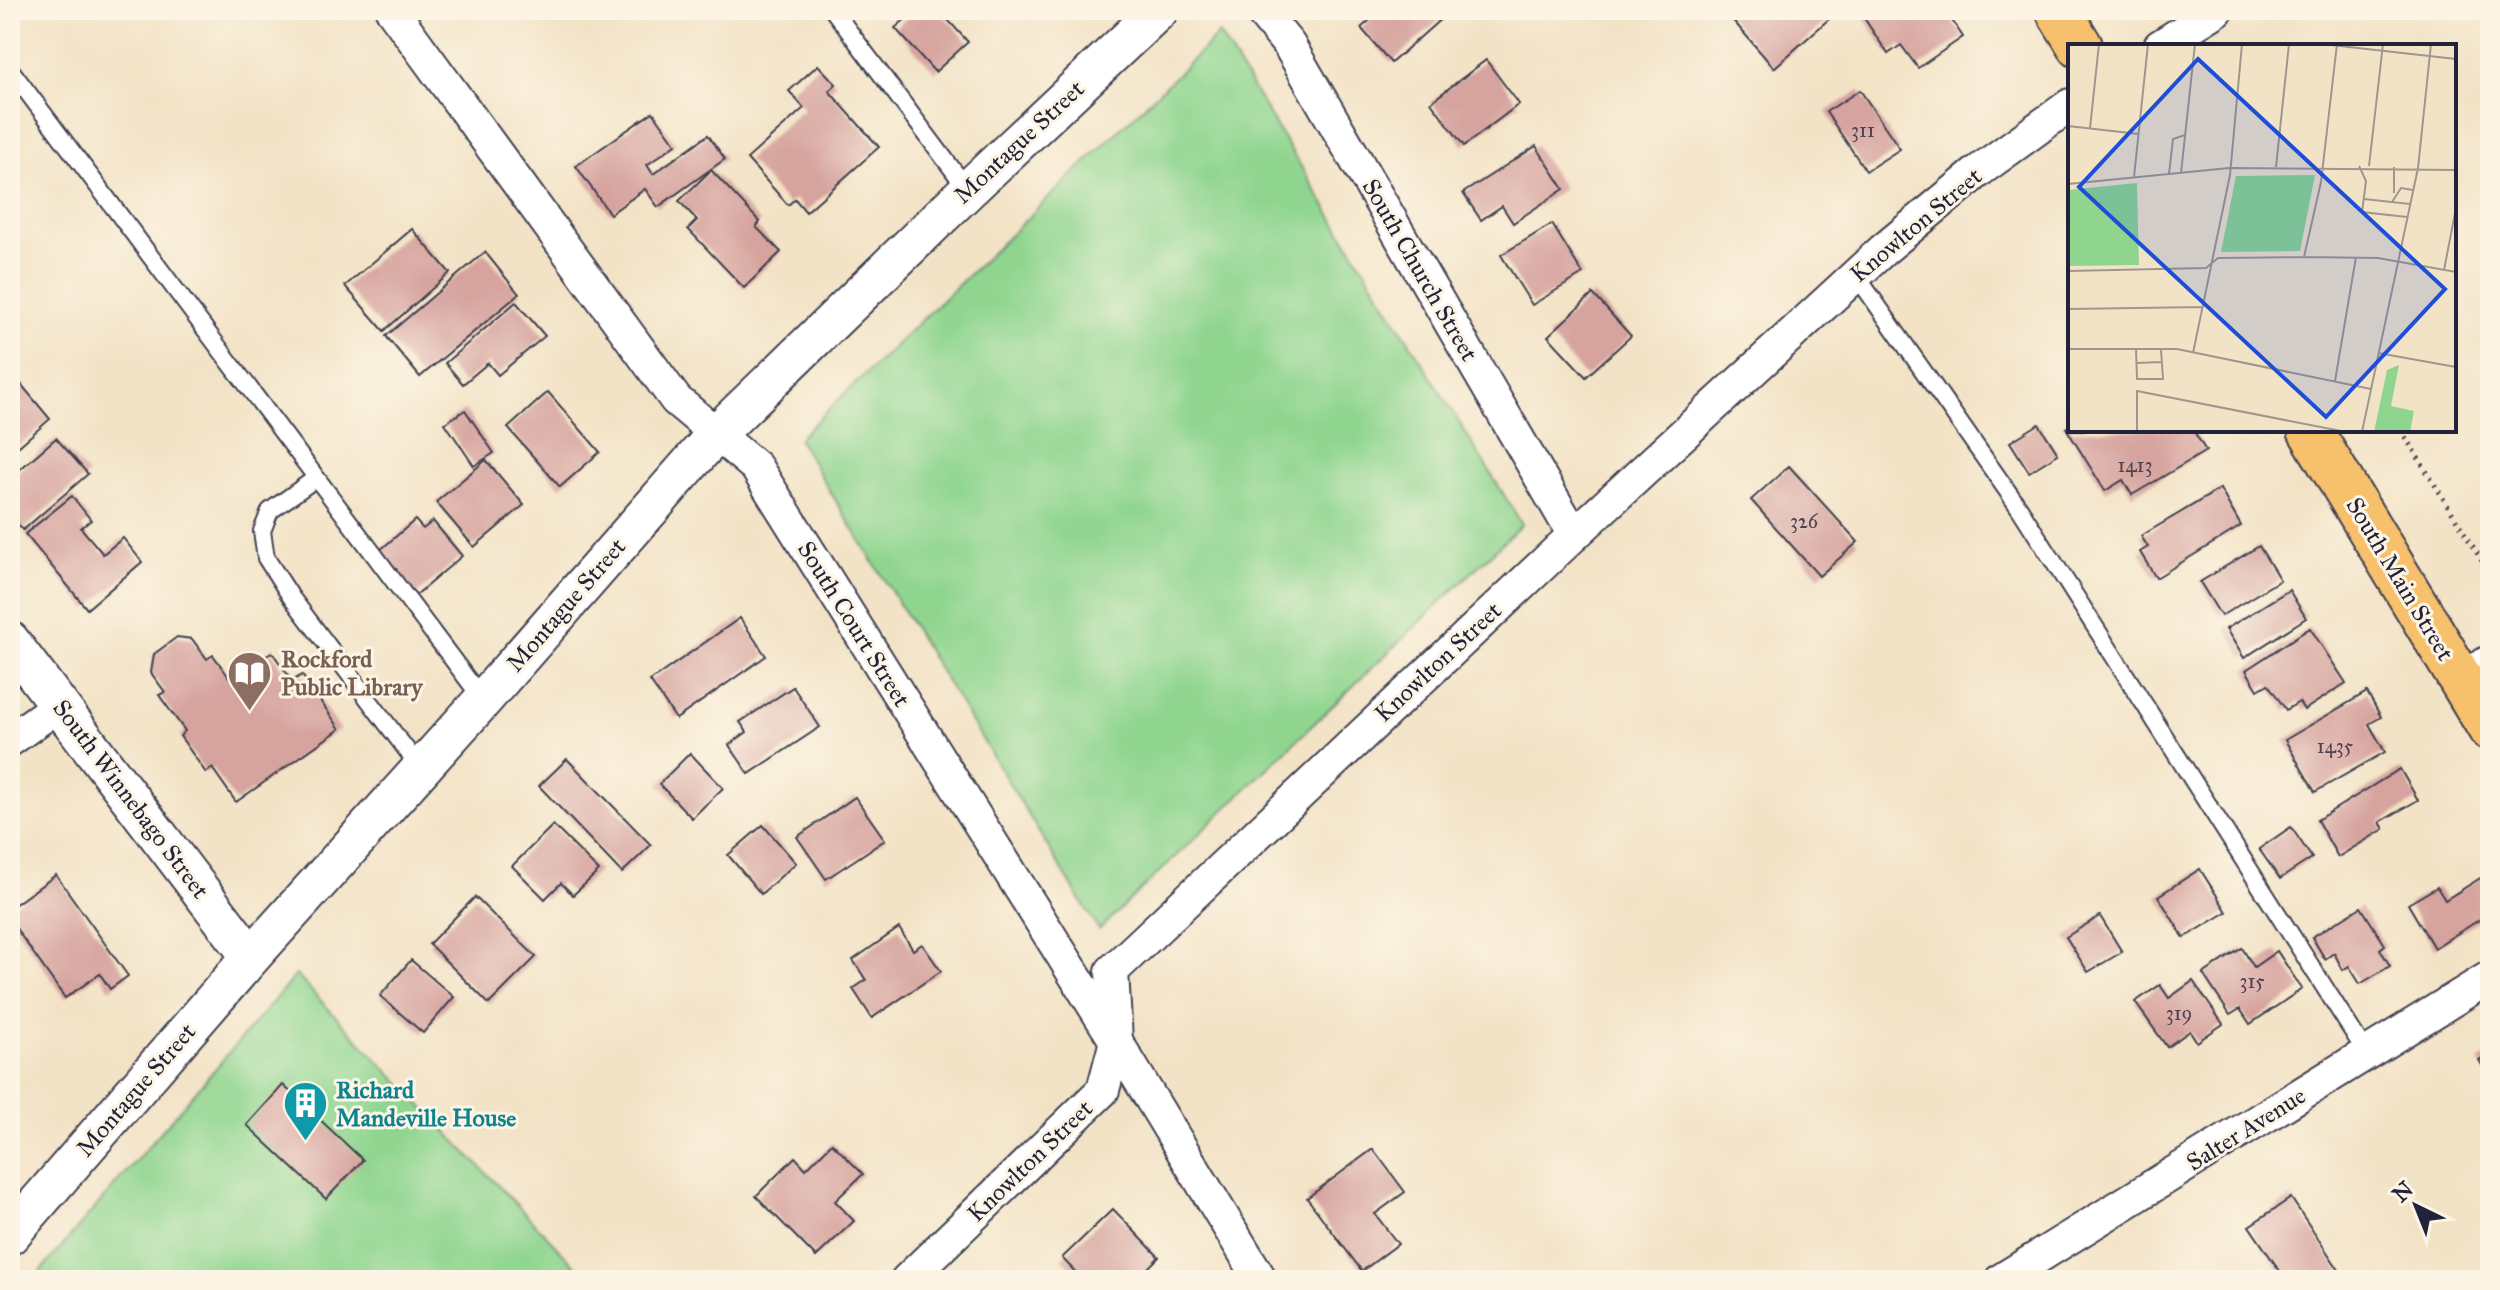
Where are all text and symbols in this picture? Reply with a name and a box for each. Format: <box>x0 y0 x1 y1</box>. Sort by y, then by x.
inset map <box>2068 44 2456 432</box>
street label: Montague Street <box>948 74 1091 210</box>
house number: 311 <box>1851 118 1875 142</box>
street label: Knowlton Street <box>1844 161 1988 289</box>
street label: South Church Street <box>1356 174 1485 367</box>
house number: 1413 <box>2118 453 2152 477</box>
street label: South Main Street <box>2339 492 2461 666</box>
house number: 326 <box>1790 509 1819 533</box>
street label: Montague Street <box>500 532 633 678</box>
street label: South Court Street <box>791 536 917 713</box>
street label: Knowlton Street <box>1368 595 1508 728</box>
place label: Rockford Public Library <box>281 644 424 702</box>
library icon: Rockford Public Library <box>226 649 274 712</box>
street label: South Winnebago Street <box>46 694 216 905</box>
house number: 1435 <box>2317 734 2353 758</box>
house number: 315 <box>2239 969 2265 993</box>
house number: 319 <box>2166 1001 2192 1025</box>
street label: Montague Street <box>70 1017 203 1163</box>
place label: Richard Mandeville House <box>336 1075 516 1133</box>
building icon: Richard Mandeville House <box>281 1080 329 1143</box>
street label: Salter Avenue <box>2181 1080 2311 1178</box>
street label: Knowlton Street <box>961 1093 1099 1228</box>
north arrow <box>2376 1166 2456 1246</box>
text: N <box>2387 1175 2419 1208</box>

